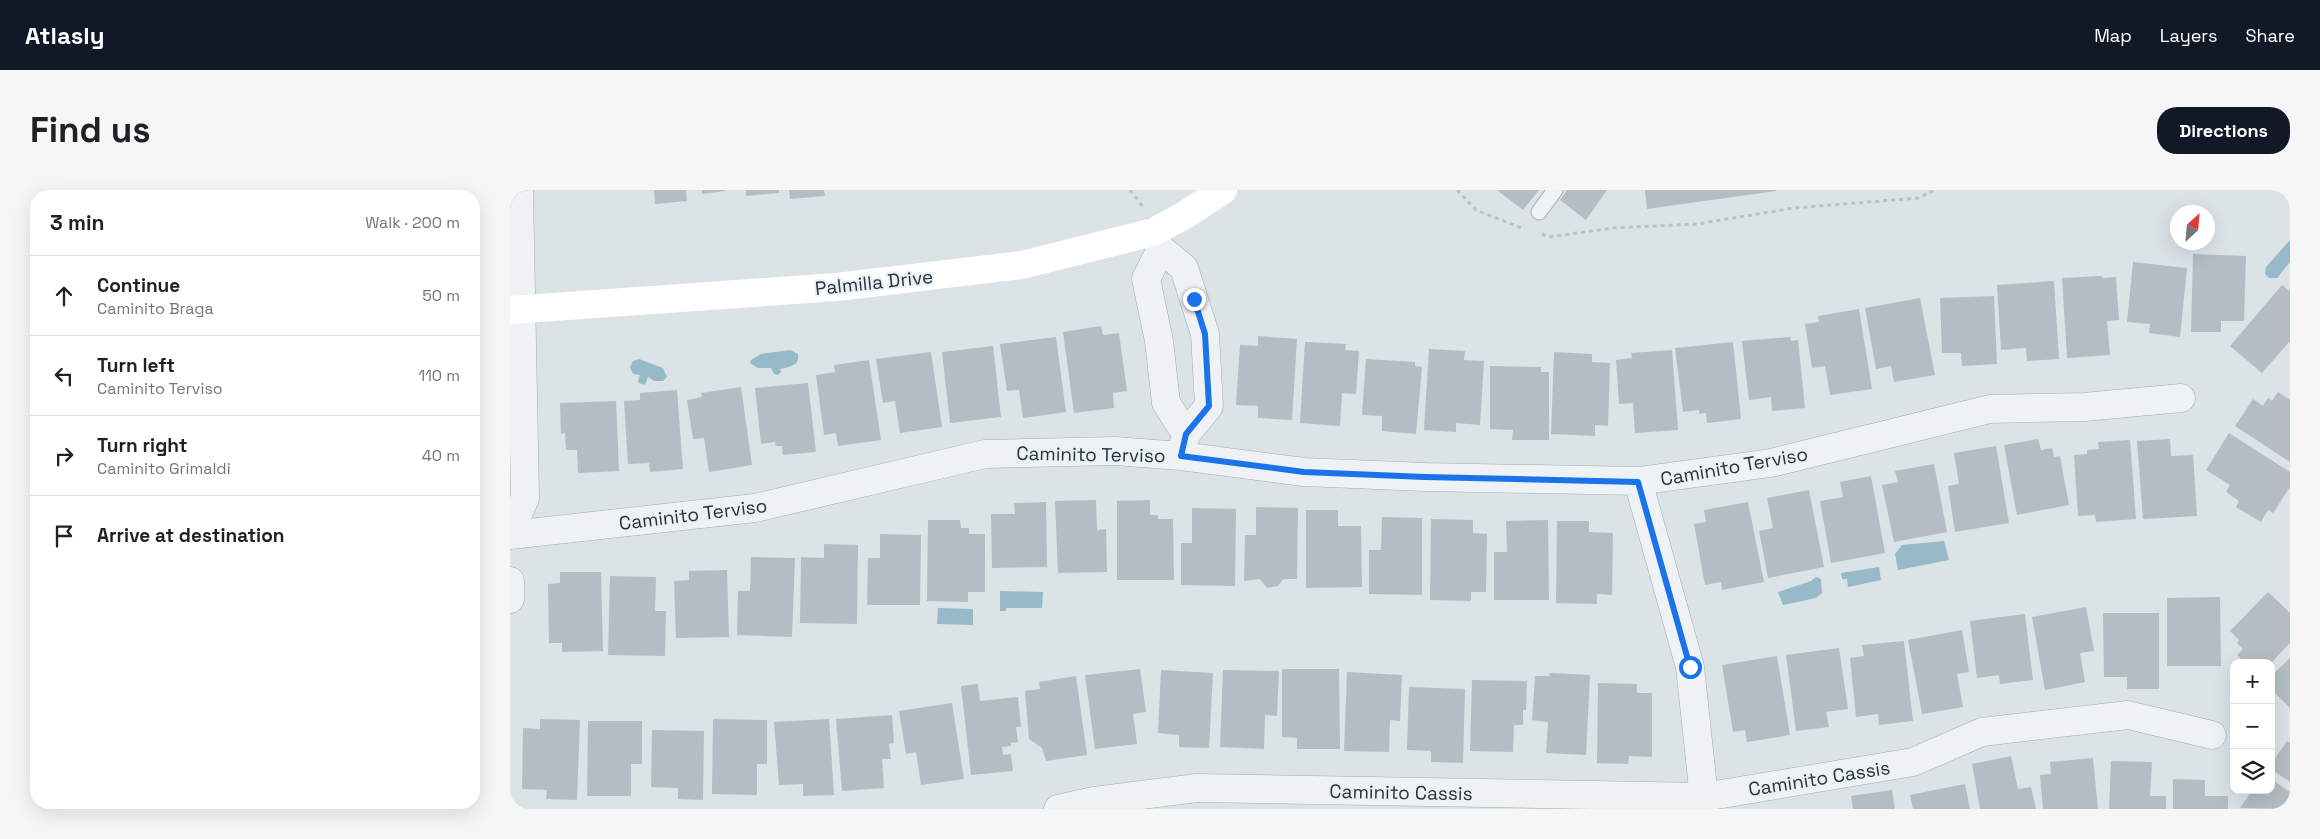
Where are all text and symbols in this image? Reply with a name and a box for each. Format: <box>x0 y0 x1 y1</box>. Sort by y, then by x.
text: Atlasly <box>25 20 104 51</box>
text: Map <box>2094 24 2132 47</box>
text: Layers <box>2160 24 2217 47</box>
text: Share <box>2245 24 2295 47</box>
button: Directions <box>2157 107 2290 154</box>
text: Find us <box>30 108 151 152</box>
north arrow <box>2170 205 2215 250</box>
text: 3 min <box>50 209 105 236</box>
text: Walk · 200 m <box>365 212 460 233</box>
street label: Palmilla Drive <box>814 264 934 301</box>
text: Continue <box>97 273 180 298</box>
icon: ahead <box>50 282 78 310</box>
text: 50 m <box>422 285 460 306</box>
route end <box>1183 288 1206 311</box>
text: Caminito Braga <box>97 298 214 319</box>
text: Turn left <box>97 353 175 378</box>
icon: left <box>50 362 78 390</box>
text: 110 m <box>418 365 460 386</box>
text: Caminito Terviso <box>97 378 223 399</box>
text: Turn right <box>97 433 187 458</box>
street label: Caminito Terviso <box>1016 441 1166 468</box>
street label: Caminito Terviso <box>1658 441 1810 492</box>
icon: right <box>50 442 78 470</box>
text: 40 m <box>422 445 460 466</box>
text: Caminito Grimaldi <box>97 458 231 479</box>
street label: Caminito Terviso <box>617 493 769 536</box>
icon: arrive <box>50 522 78 550</box>
text: Arrive at destination <box>97 523 285 548</box>
route start <box>1679 656 1702 679</box>
map controls <box>2230 659 2275 794</box>
button: + <box>2230 659 2275 704</box>
button: − <box>2230 704 2275 749</box>
button: layers <box>2230 749 2275 794</box>
street label: Caminito Cassis <box>1746 755 1892 802</box>
street label: Caminito Cassis <box>1329 779 1473 806</box>

